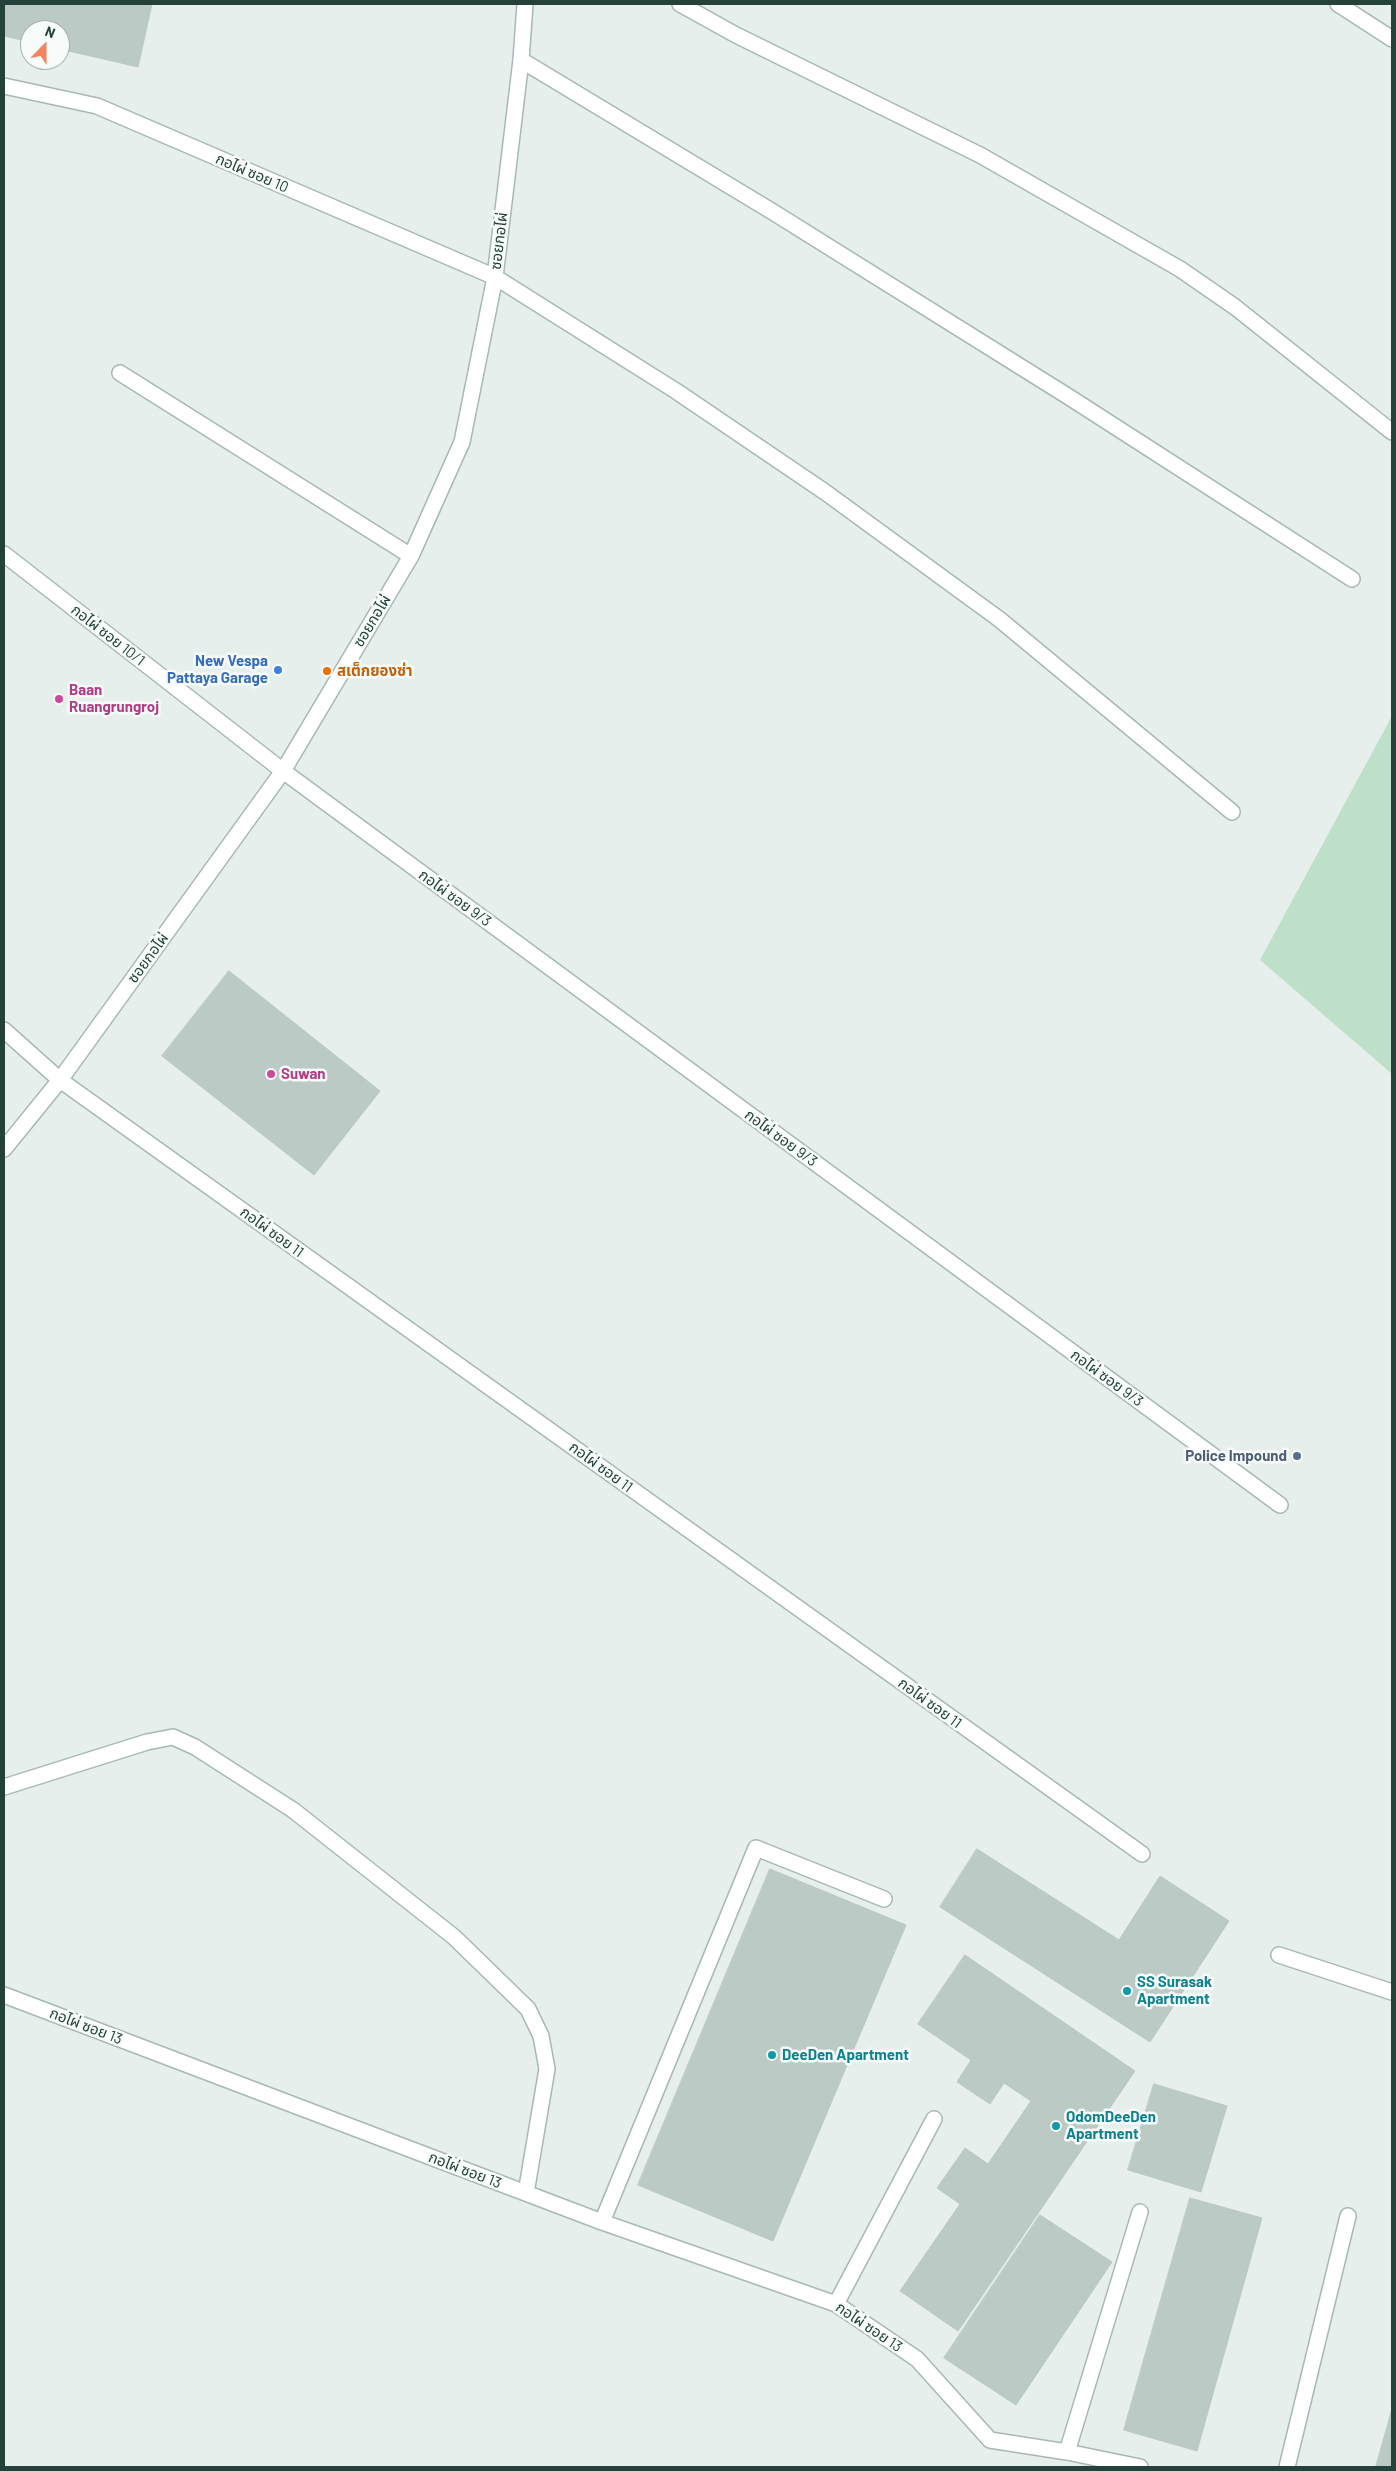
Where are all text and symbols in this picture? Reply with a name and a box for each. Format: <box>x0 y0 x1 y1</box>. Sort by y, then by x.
north arrow <box>20 20 70 70</box>
text: N <box>43 22 58 41</box>
street label: กอไผ่ ซอย 10 <box>213 150 291 196</box>
street label: ซอยกอไผ่ <box>487 211 511 271</box>
street label: ซอยกอไผ่ <box>349 592 395 650</box>
street label: กอไผ่ ซอย 10/1 <box>68 601 148 669</box>
place label: New Vespa Pattaya Garage <box>167 652 268 687</box>
place label: สเต็กยองซ่า <box>337 662 413 680</box>
marker: New Vespa Pattaya Garage <box>272 664 284 676</box>
marker: สเต็กยองซ่า <box>321 665 333 677</box>
place label: Baan Ruangrungroj <box>69 681 159 716</box>
marker: Baan Ruangrungroj <box>53 693 65 705</box>
street label: กอไผ่ ซอย 9/3 <box>415 866 495 930</box>
street label: ซอยกอไผ่ <box>124 929 172 987</box>
place label: Suwan <box>281 1065 326 1083</box>
marker: Suwan <box>265 1068 277 1080</box>
street label: กอไผ่ ซอย 9/3 <box>741 1106 821 1170</box>
street label: กอไผ่ ซอย 11 <box>237 1203 307 1261</box>
street label: กอไผ่ ซอย 9/3 <box>1067 1346 1147 1410</box>
street label: กอไผ่ ซอย 11 <box>566 1438 636 1496</box>
place label: Police Impound <box>1185 1447 1287 1465</box>
marker: Police Impound <box>1291 1450 1303 1462</box>
street label: กอไผ่ ซอย 11 <box>895 1674 965 1732</box>
place label: SS Surasak Apartment <box>1137 1973 1212 2008</box>
marker: SS Surasak Apartment <box>1121 1985 1133 1997</box>
street label: กอไผ่ ซอย 13 <box>47 2004 125 2048</box>
place label: DeeDen Apartment <box>782 2046 909 2064</box>
marker: DeeDen Apartment <box>766 2049 778 2061</box>
place label: OdomDeeDen Apartment <box>1066 2108 1156 2143</box>
marker: OdomDeeDen Apartment <box>1050 2120 1062 2132</box>
street label: กอไผ่ ซอย 13 <box>426 2148 504 2192</box>
street label: กอไผ่ ซอย 13 <box>832 2298 906 2356</box>

